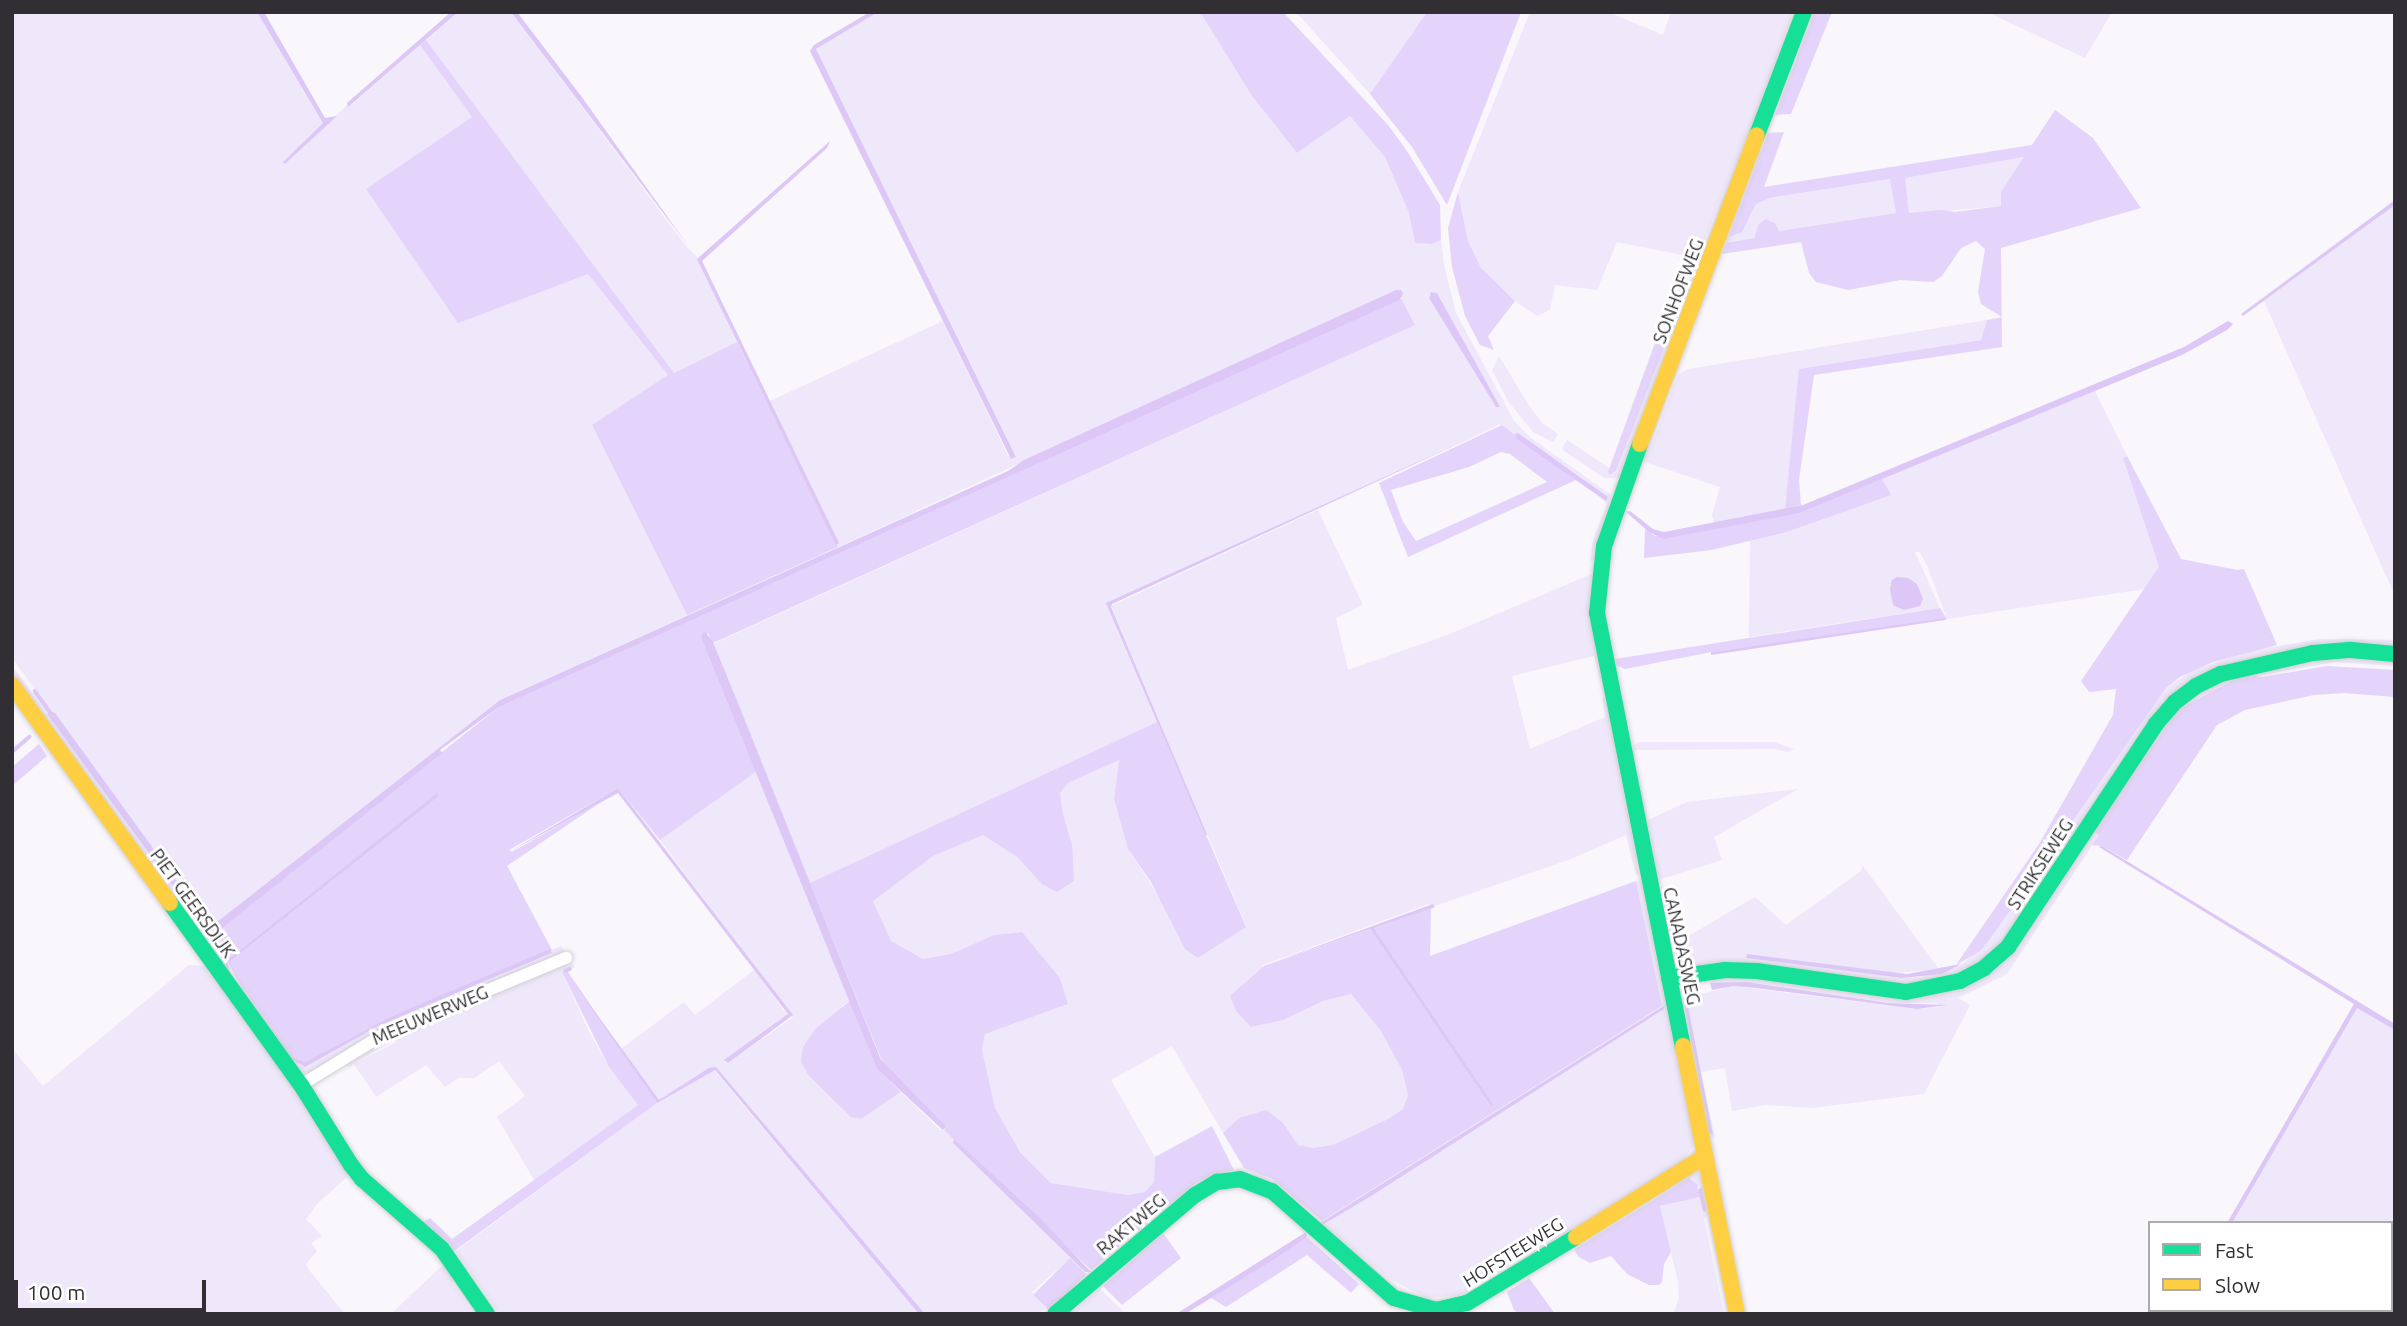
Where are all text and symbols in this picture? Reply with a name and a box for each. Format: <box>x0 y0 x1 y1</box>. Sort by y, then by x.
street label: SONHOFWEG <box>1648 235 1708 347</box>
street label: STRIKSEWEG <box>2003 814 2077 914</box>
street label: PIET GEERSDIJK <box>146 844 240 962</box>
street label: CANADASWEG <box>1659 885 1705 1007</box>
street label: MEEUWERWEG <box>369 981 491 1049</box>
street label: RAKTWEG <box>1092 1189 1170 1259</box>
street label: HOFSTEEWEG <box>1459 1213 1567 1291</box>
legend <box>2148 1221 2393 1312</box>
text: Fast <box>2215 1238 2253 1262</box>
scale bar <box>18 1266 210 1310</box>
text: Slow <box>2215 1273 2260 1297</box>
text: 100 m <box>27 1280 85 1304</box>

